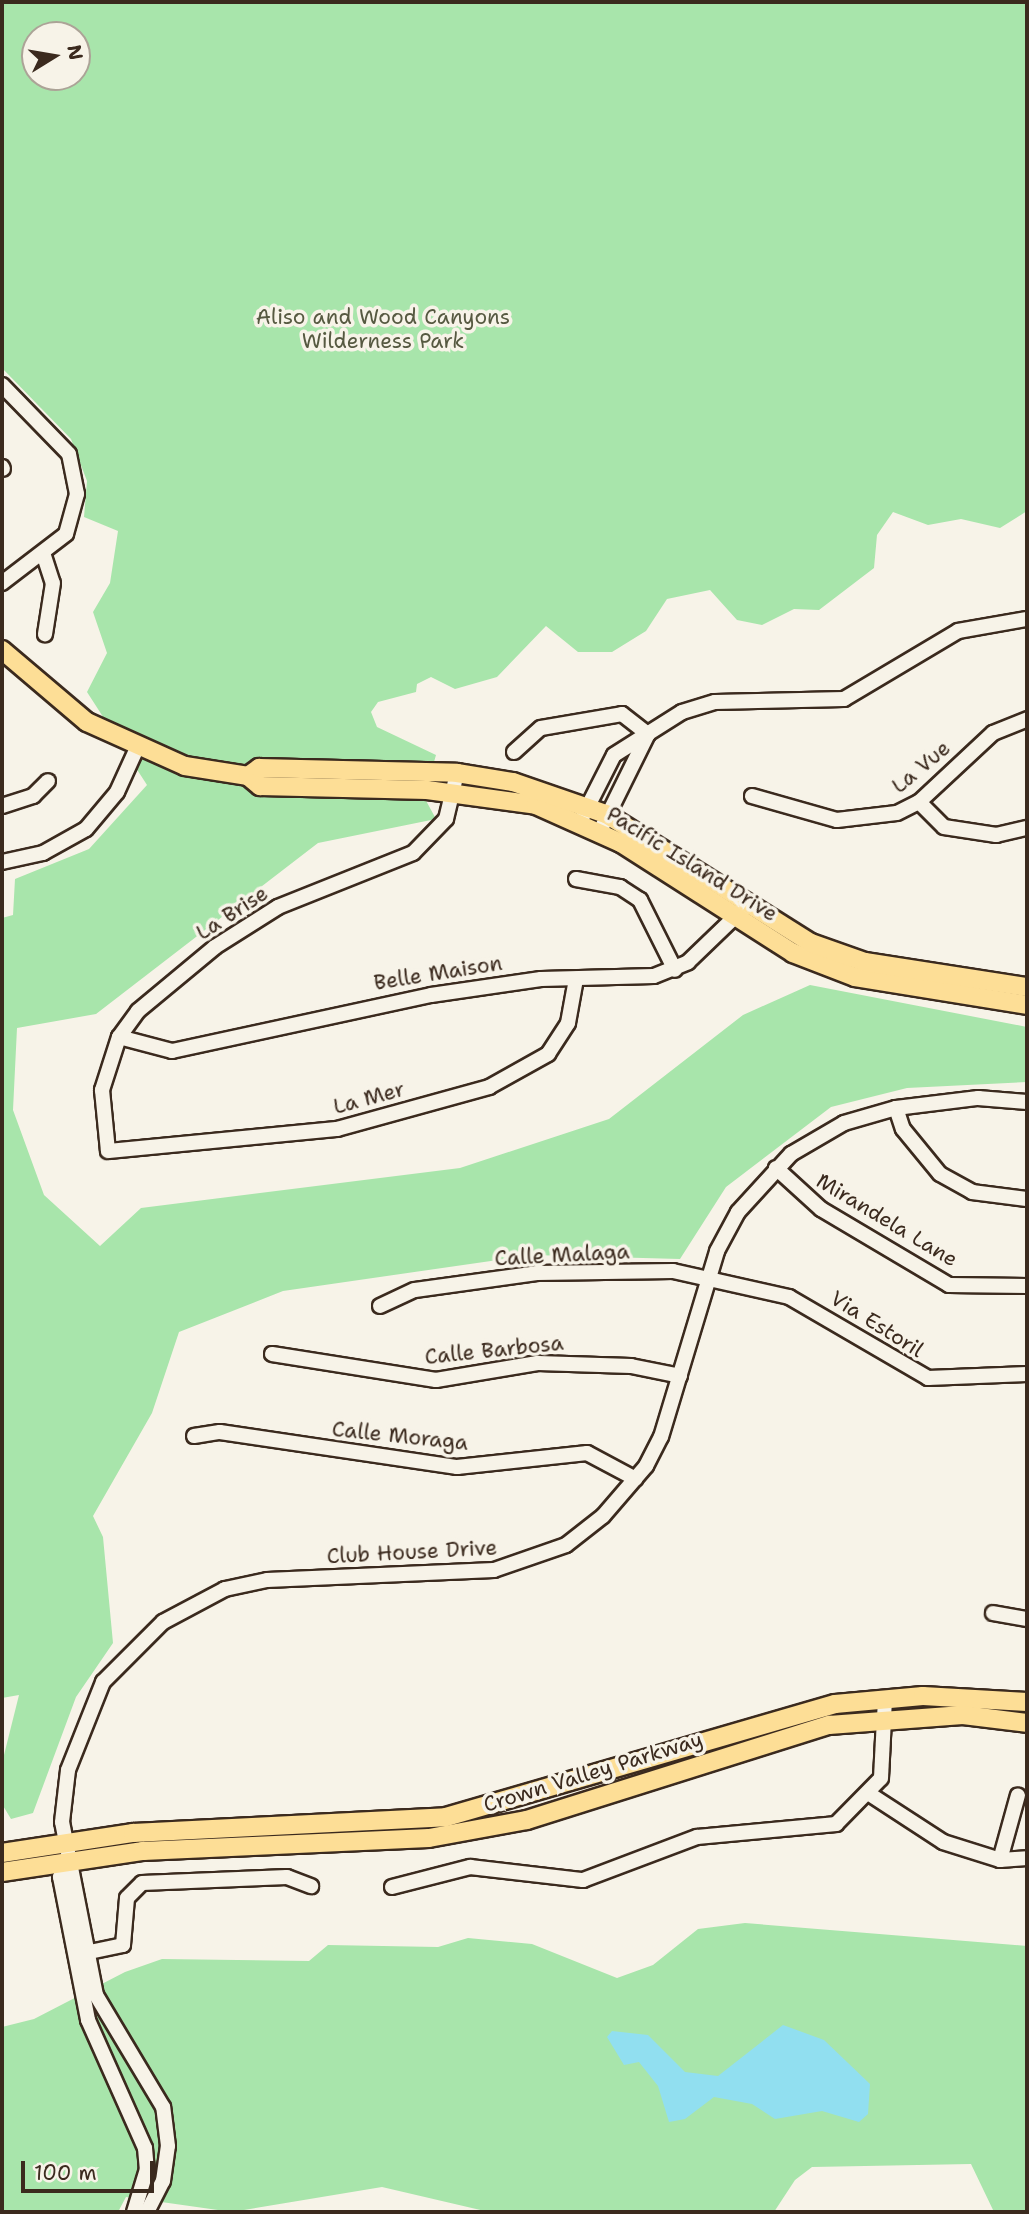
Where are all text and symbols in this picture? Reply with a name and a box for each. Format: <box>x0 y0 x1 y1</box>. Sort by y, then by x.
north arrow <box>21 21 91 91</box>
text: N <box>61 43 89 62</box>
park label: Aliso and Wood Canyons Wilderness Park <box>256 304 510 354</box>
street label: La Vue <box>887 735 955 799</box>
street label: Pacific Island Drive <box>602 801 782 927</box>
street label: La Brise <box>191 881 273 945</box>
street label: Belle Maison <box>372 950 504 996</box>
street label: La Mer <box>331 1076 407 1120</box>
street label: Mirandela Lane <box>812 1168 962 1272</box>
street label: Calle Malaga <box>494 1239 630 1271</box>
street label: Via Estoril <box>826 1285 928 1363</box>
street label: Calle Barbosa <box>423 1330 565 1370</box>
street label: Calle Moraga <box>331 1416 469 1456</box>
street label: Club House Drive <box>326 1535 498 1569</box>
street label: Crown Valley Parkway <box>480 1727 706 1817</box>
scale bar <box>24 2148 158 2192</box>
text: 100 m <box>34 2159 97 2187</box>

